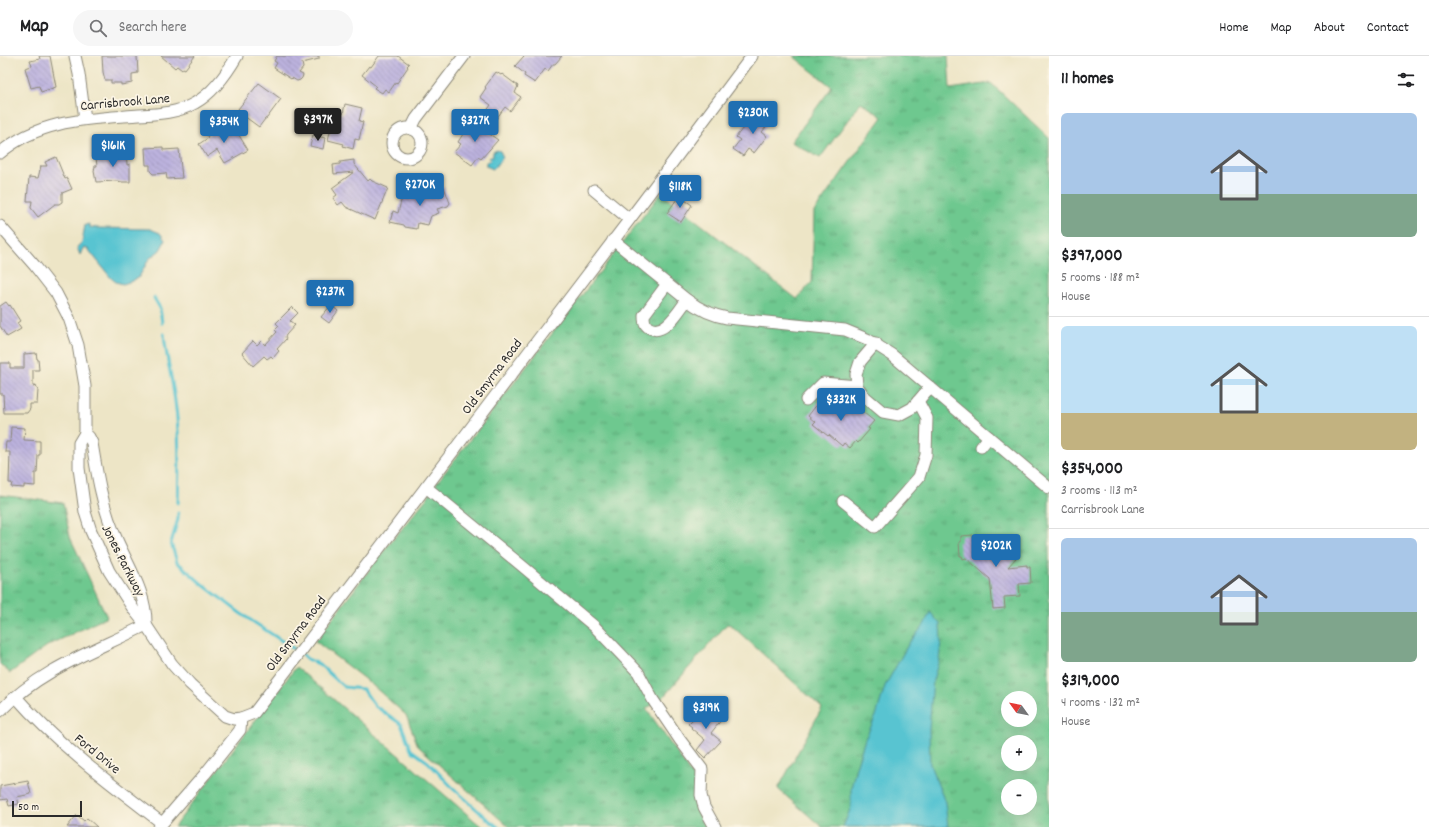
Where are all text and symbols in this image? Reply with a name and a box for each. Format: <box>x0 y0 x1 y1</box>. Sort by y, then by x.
search box <box>73 10 353 46</box>
text: Map <box>20 14 49 41</box>
icon: search <box>87 17 109 39</box>
text: Search here <box>119 17 187 39</box>
text: Home <box>1219 18 1248 38</box>
text: Map <box>1270 18 1292 38</box>
text: About <box>1314 18 1345 38</box>
text: Contact <box>1367 18 1409 38</box>
text: 11 homes <box>1061 68 1114 92</box>
icon: filters <box>1395 69 1417 91</box>
street label: Carrisbrook Lane <box>80 89 171 117</box>
pin: $230K <box>725 101 781 135</box>
text: $230K <box>737 104 769 123</box>
pin: $397K <box>290 108 346 142</box>
pin: $327K <box>447 109 503 143</box>
pin: $354K <box>196 110 252 144</box>
text: $397K <box>303 111 333 130</box>
text: $327K <box>460 112 490 131</box>
text: $354K <box>209 113 239 132</box>
pin: $161K <box>85 134 141 168</box>
text: $161K <box>101 137 125 156</box>
icon: home <box>1203 139 1275 211</box>
pin: $270K <box>392 173 448 207</box>
pin: $118K <box>652 175 708 209</box>
text: $270K <box>405 176 435 195</box>
text: $118K <box>668 178 692 197</box>
text: $397,000 <box>1061 245 1123 269</box>
text: 5 rooms · 188 m² <box>1061 269 1140 288</box>
pin: $237K <box>302 280 358 314</box>
text: $237K <box>315 283 345 302</box>
text: House <box>1061 288 1090 307</box>
street label: Old Smyrna Road <box>457 335 528 419</box>
icon: home <box>1203 352 1275 424</box>
pin: $332K <box>813 388 869 422</box>
text: $332K <box>826 391 856 410</box>
text: $354,000 <box>1061 458 1123 482</box>
text: 3 rooms · 113 m² <box>1061 482 1138 501</box>
text: Carrisbrook Lane <box>1061 501 1145 520</box>
street label: Jones Parkway <box>96 522 149 601</box>
pin: $202K <box>968 534 1024 568</box>
text: $202K <box>980 537 1012 556</box>
icon: home <box>1203 564 1275 636</box>
street label: Old Smyrna Road <box>261 592 332 676</box>
text: $319,000 <box>1061 670 1120 694</box>
north arrow <box>1001 691 1037 727</box>
map controls <box>1001 691 1037 815</box>
text: 4 rooms · 132 m² <box>1061 694 1140 713</box>
pin: $319K <box>678 696 734 730</box>
text: $319K <box>692 699 720 718</box>
text: House <box>1061 713 1090 732</box>
street label: Ford Drive <box>69 730 124 779</box>
button: + <box>1001 735 1037 771</box>
button: − <box>1001 779 1037 815</box>
scale bar <box>12 799 82 818</box>
text: 50 m <box>18 800 39 816</box>

